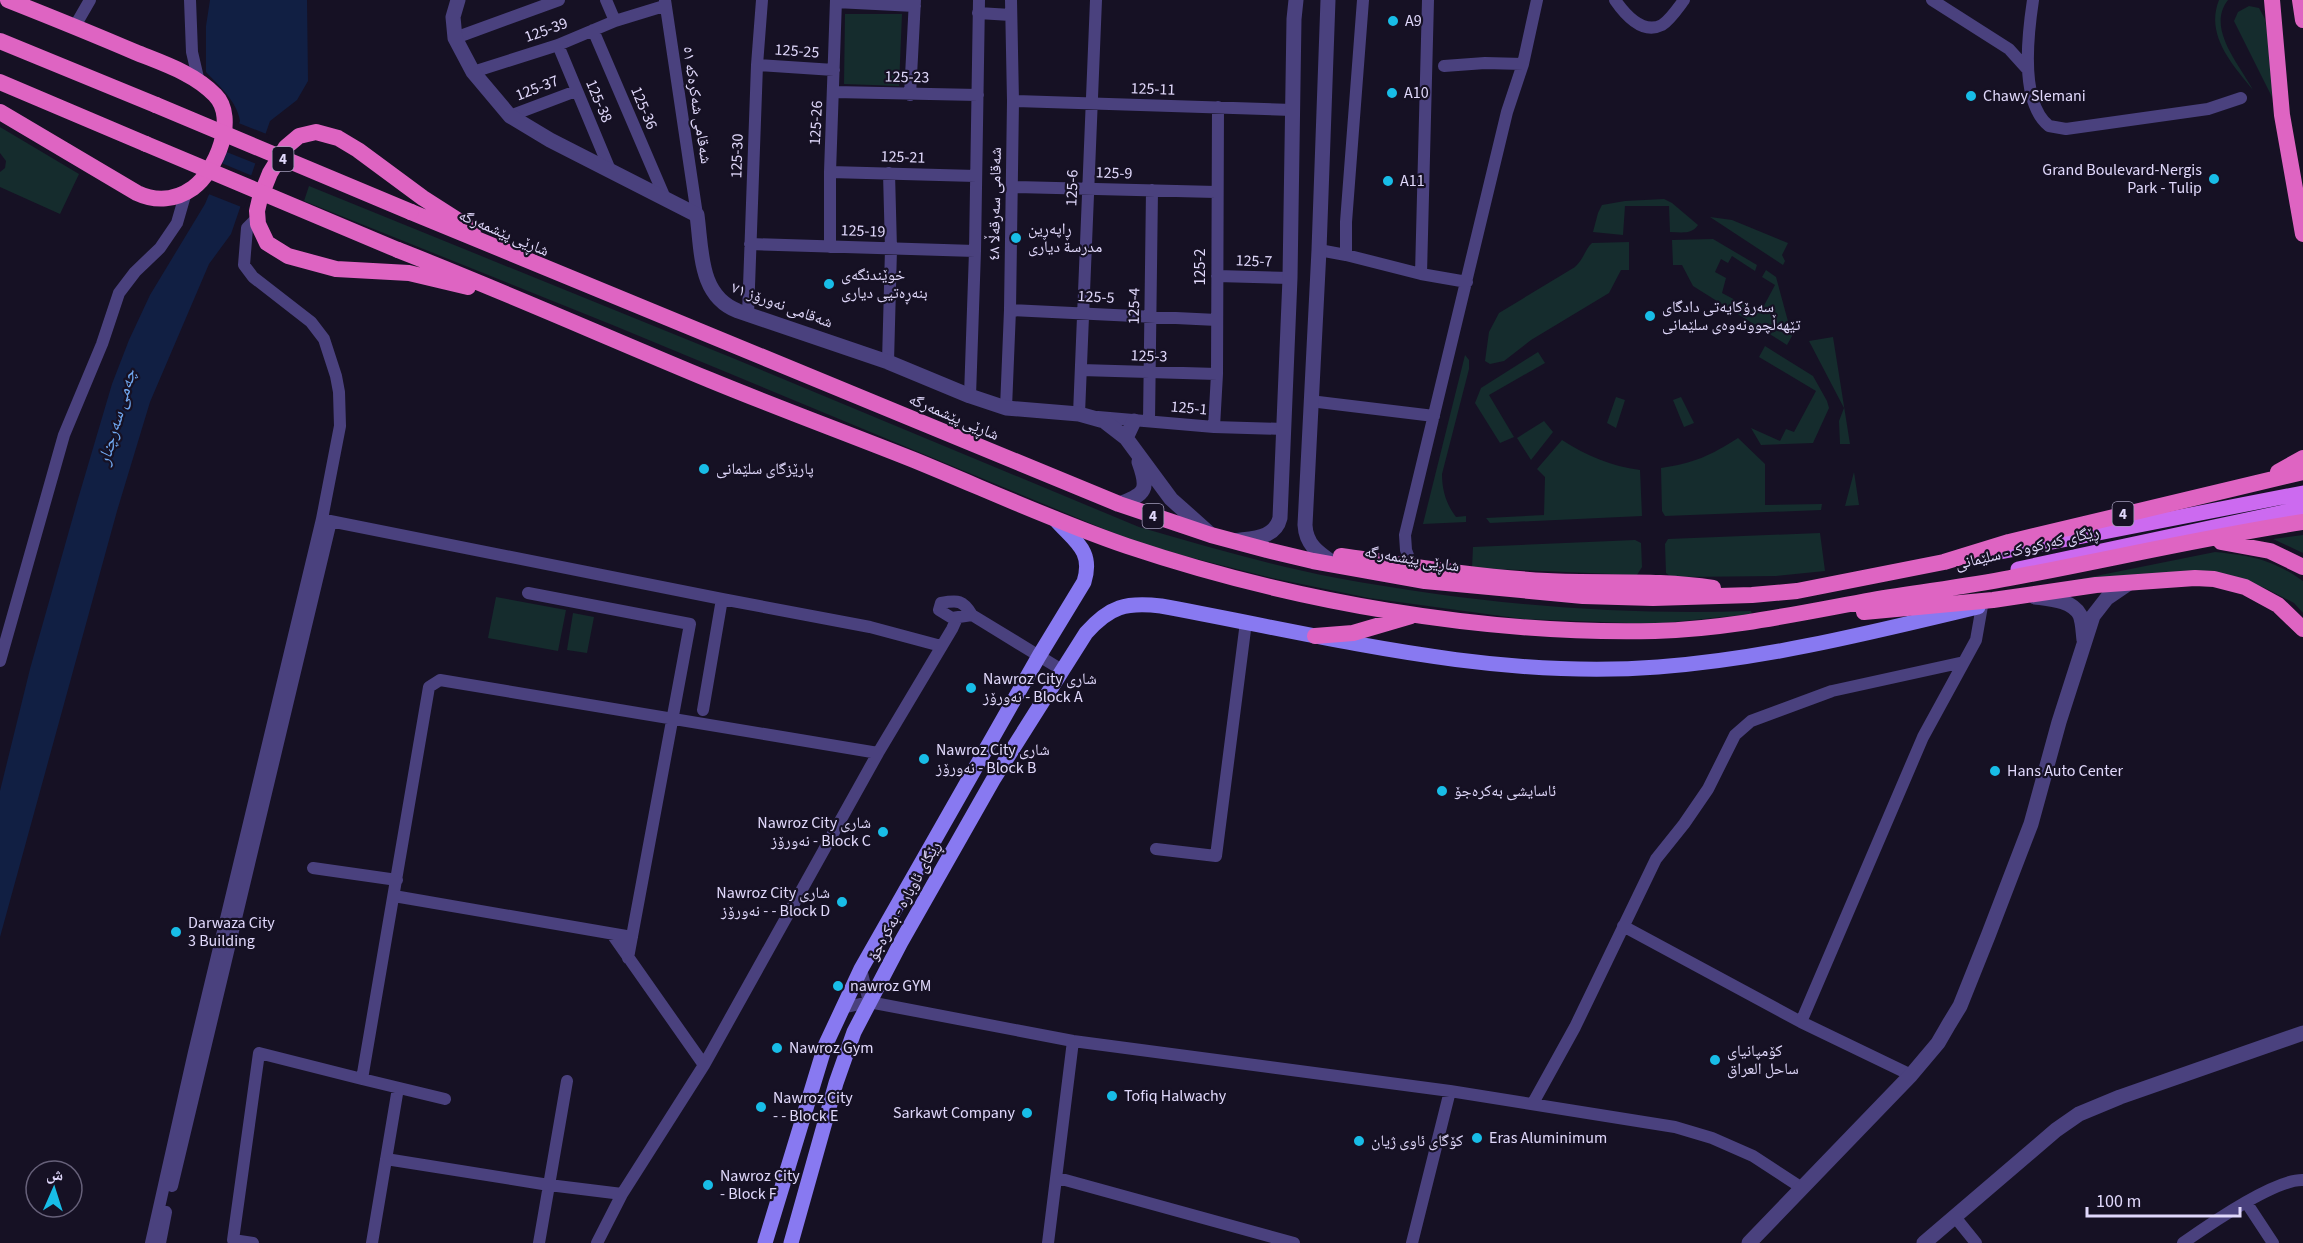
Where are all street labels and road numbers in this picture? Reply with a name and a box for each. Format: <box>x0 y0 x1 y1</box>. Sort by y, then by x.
street label: 125-39 <box>521 12 571 48</box>
street label: 125-25 <box>774 38 820 64</box>
street label: شەقامی شەکرەکە ٥١ <box>677 45 717 165</box>
street label: 125-23 <box>884 66 930 88</box>
street label: 125-37 <box>512 70 562 106</box>
street label: 125-38 <box>580 76 618 126</box>
street label: 125-11 <box>1130 77 1176 101</box>
street label: 125-36 <box>625 83 663 133</box>
street label: 125-26 <box>804 100 828 146</box>
street label: 125-30 <box>725 133 749 179</box>
street label: 125-21 <box>880 145 926 169</box>
road number: 4 <box>272 147 294 171</box>
street label: شەقامی سەرقەڵا ٤٨ <box>982 147 1007 261</box>
street label: 125-9 <box>1095 161 1133 185</box>
street label: 125-6 <box>1060 169 1084 207</box>
street label: شاڕێی پێشمەرگە <box>455 204 553 263</box>
street label: 125-19 <box>840 219 886 243</box>
street label: 125-2 <box>1189 249 1211 285</box>
street label: 125-7 <box>1235 249 1273 273</box>
street label: شەقامی نەورۆز ٧١ <box>728 276 836 334</box>
street label: 125-5 <box>1077 285 1115 309</box>
street label: 125-4 <box>1123 287 1145 325</box>
street label: 125-3 <box>1130 344 1168 368</box>
street label: شاڕێی پێشمەرگە <box>905 388 1003 447</box>
street label: 125-1 <box>1170 395 1208 421</box>
road number: 4 <box>2112 502 2134 526</box>
road number: 4 <box>1142 504 1164 528</box>
street label: ڕێگای کەرکووک - سلێمانی <box>1953 521 2101 577</box>
street label: شاڕێی پێشمەرگە <box>1363 541 1461 579</box>
street label: ڕێگای ئاوبارە - بەکرەجۆ <box>862 837 947 965</box>

